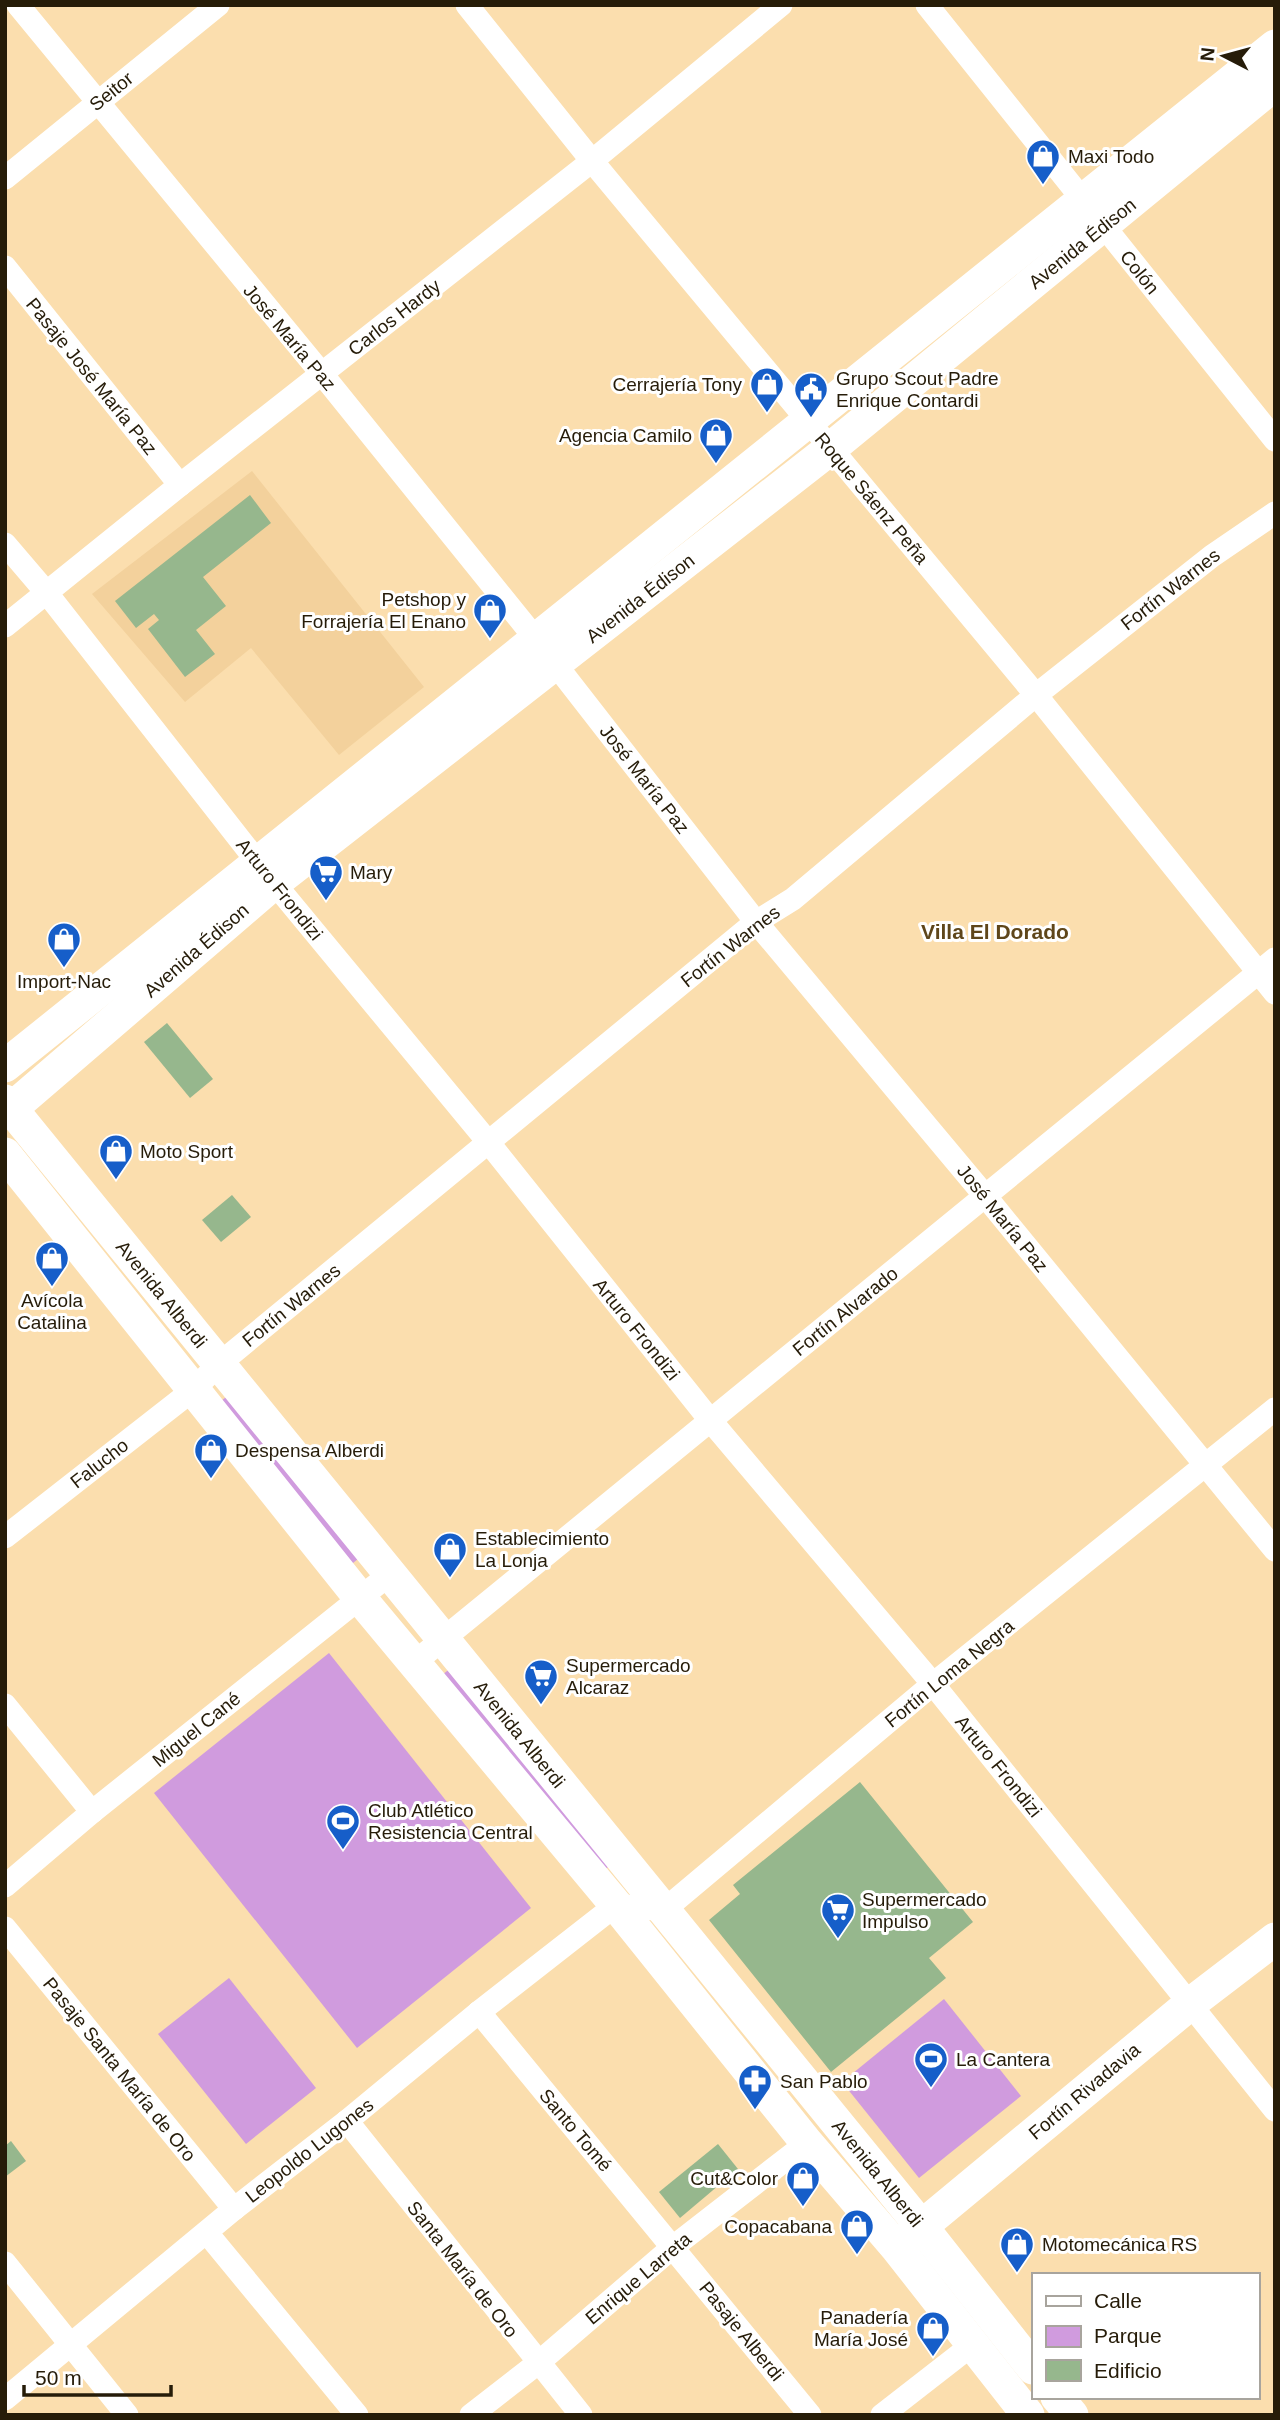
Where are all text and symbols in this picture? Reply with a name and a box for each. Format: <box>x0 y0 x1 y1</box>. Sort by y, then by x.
north arrow <box>1189 21 1259 91</box>
text: N <box>1196 46 1219 62</box>
street label: Seitor <box>85 67 138 115</box>
shop icon: Maxi Todo <box>1024 137 1062 186</box>
place label: Maxi Todo <box>1068 146 1154 167</box>
street label: Avenida Édison <box>1025 194 1140 293</box>
street label: Colón <box>1116 246 1163 298</box>
street label: Carlos Hardy <box>344 275 445 360</box>
street label: José María Paz <box>239 280 340 395</box>
street label: Pasaje José María Paz <box>22 294 161 459</box>
shop icon: Cerrajería Tony <box>748 365 786 414</box>
place label: Grupo Scout Padre Enrique Contardi <box>836 368 999 411</box>
public building icon: Grupo Scout Padre Enrique Contardi <box>792 370 830 419</box>
place label: Cerrajería Tony <box>612 374 742 395</box>
shop icon: Agencia Camilo <box>697 416 735 465</box>
place label: Agencia Camilo <box>559 425 692 446</box>
street label: Roque Sáenz Peña <box>811 428 933 569</box>
street label: Fortín Warnes <box>1117 544 1224 635</box>
street label: Avenida Édison <box>582 550 699 647</box>
place label: Petshop y Forrajería El Enano <box>301 589 466 632</box>
shop icon: Petshop y Forrajería El Enano <box>471 591 509 640</box>
street label: José María Paz <box>596 721 694 838</box>
street label: Arturo Frondizi <box>232 834 327 944</box>
supermarket icon: Mary <box>307 853 345 902</box>
place label: Mary <box>350 862 393 883</box>
street label: Avenida Édison <box>140 899 253 1002</box>
street label: Fortín Warnes <box>677 901 784 992</box>
shop icon: Import-Nac <box>45 920 83 969</box>
district label: Villa El Dorado <box>921 920 1069 943</box>
place label: Import-Nac <box>17 971 111 992</box>
shop icon: Moto Sport <box>97 1132 135 1181</box>
place label: Moto Sport <box>140 1141 234 1162</box>
street label: José María Paz <box>953 1160 1052 1276</box>
street label: Avenida Alberdi <box>112 1237 211 1352</box>
shop icon: Avícola Catalina <box>33 1239 71 1288</box>
street label: Fortín Warnes <box>238 1260 344 1351</box>
street label: Fortín Alvarado <box>789 1263 902 1360</box>
street label: Arturo Frondizi <box>589 1274 684 1384</box>
place label: Avícola Catalina <box>17 1290 87 1333</box>
shop icon: Despensa Alberdi <box>192 1431 230 1480</box>
street label: Falucho <box>66 1434 132 1492</box>
place label: Despensa Alberdi <box>235 1440 384 1461</box>
place label: Establecimiento La Lonja <box>475 1528 609 1571</box>
shop icon: Establecimiento La Lonja <box>431 1530 469 1579</box>
street label: Fortín Loma Negra <box>881 1615 1018 1732</box>
place label: Supermercado Alcaraz <box>566 1655 691 1698</box>
supermarket icon: Supermercado Alcaraz <box>522 1657 560 1706</box>
street label: Avenida Alberdi <box>470 1677 569 1792</box>
street label: Miguel Cané <box>148 1688 244 1771</box>
street label: Arturo Frondizi <box>951 1711 1046 1821</box>
place label: Club Atlético Resistencia Central <box>368 1800 533 1843</box>
sports icon: Club Atlético Resistencia Central <box>324 1802 362 1851</box>
place label: Supermercado Impulso <box>862 1889 987 1932</box>
supermarket icon: Supermercado Impulso <box>819 1891 857 1940</box>
street label: Pasaje Santa María de Oro <box>39 1973 200 2165</box>
street label: Fortín Rivadavia <box>1025 2039 1144 2144</box>
sports icon: La Cantera <box>912 2040 950 2089</box>
place label: La Cantera <box>956 2049 1050 2070</box>
pharmacy icon: San Pablo <box>736 2062 774 2111</box>
place label: San Pablo <box>780 2071 868 2092</box>
street label: Santo Tomé <box>535 2085 616 2176</box>
street label: Leopoldo Lugones <box>241 2094 377 2207</box>
street label: Avenida Alberdi <box>828 2116 927 2231</box>
shop icon: Cut&Color <box>784 2159 822 2208</box>
place label: Cut&Color <box>690 2168 779 2189</box>
street label: Santa María de Oro <box>403 2197 522 2342</box>
shop icon: Copacabana <box>838 2207 876 2256</box>
place label: Copacabana <box>724 2216 832 2237</box>
shop icon: Motomecánica RS <box>998 2225 1036 2274</box>
street label: Enrique Larreta <box>581 2228 696 2329</box>
place label: Motomecánica RS <box>1042 2234 1197 2255</box>
legend <box>1032 2273 1259 2399</box>
street label: Pasaje Alberdi <box>695 2278 788 2385</box>
text: Calle <box>1094 2289 1142 2312</box>
place label: Panadería María José <box>814 2307 908 2350</box>
shop icon: Panadería María José <box>914 2309 952 2358</box>
text: Parque <box>1094 2324 1162 2347</box>
scale bar <box>24 2354 172 2398</box>
text: Edificio <box>1094 2359 1162 2382</box>
text: 50 m <box>35 2366 82 2389</box>

